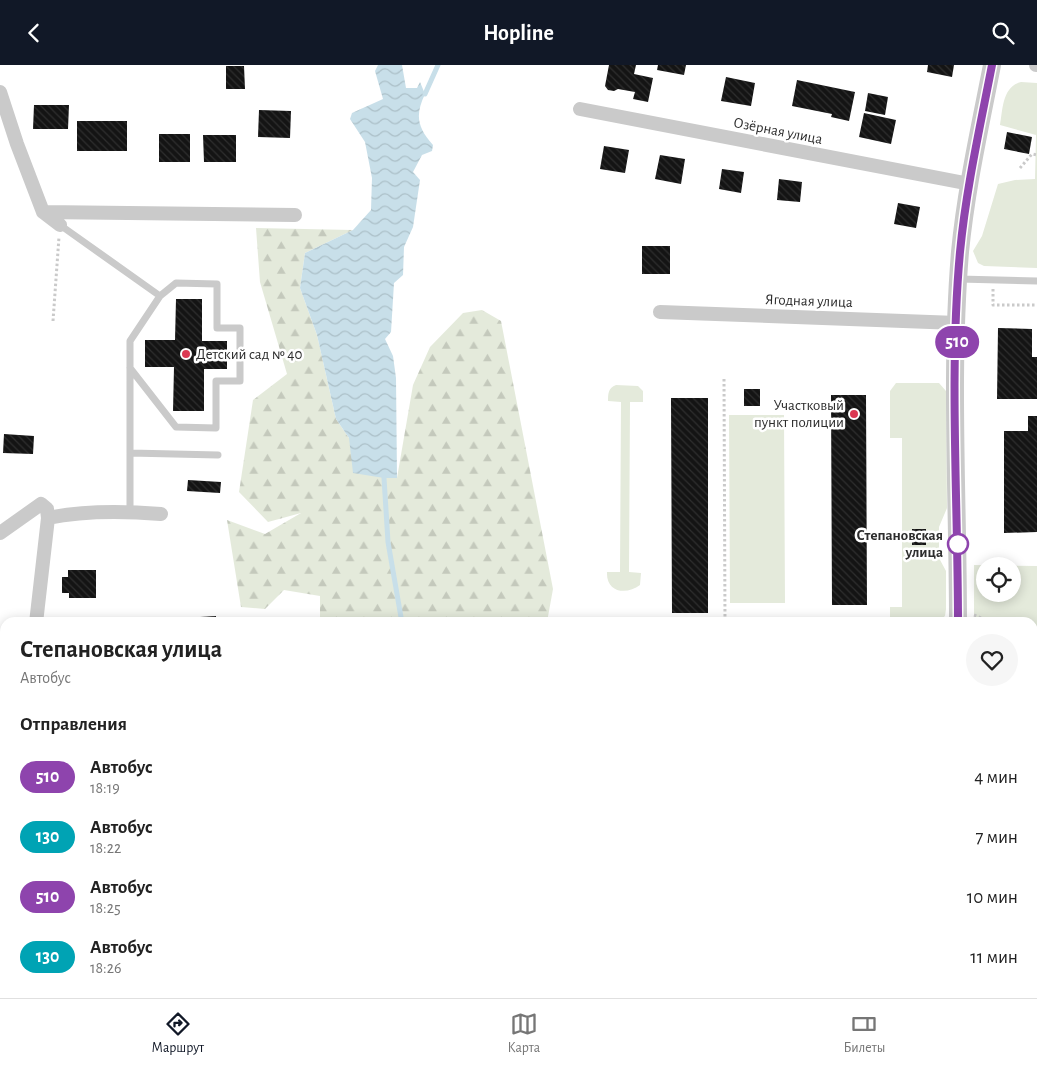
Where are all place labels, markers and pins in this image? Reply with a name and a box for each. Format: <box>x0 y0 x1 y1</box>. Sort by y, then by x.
place label: Детский сад № 40 <box>196 347 303 362</box>
marker: Детский сад № 40 <box>180 348 192 360</box>
place label: Участковый пункт полиции <box>754 398 844 430</box>
marker: Участковый пункт полиции <box>848 408 860 420</box>
place label: Степановская улица <box>856 528 943 560</box>
marker: Степановская улица <box>947 533 969 555</box>

